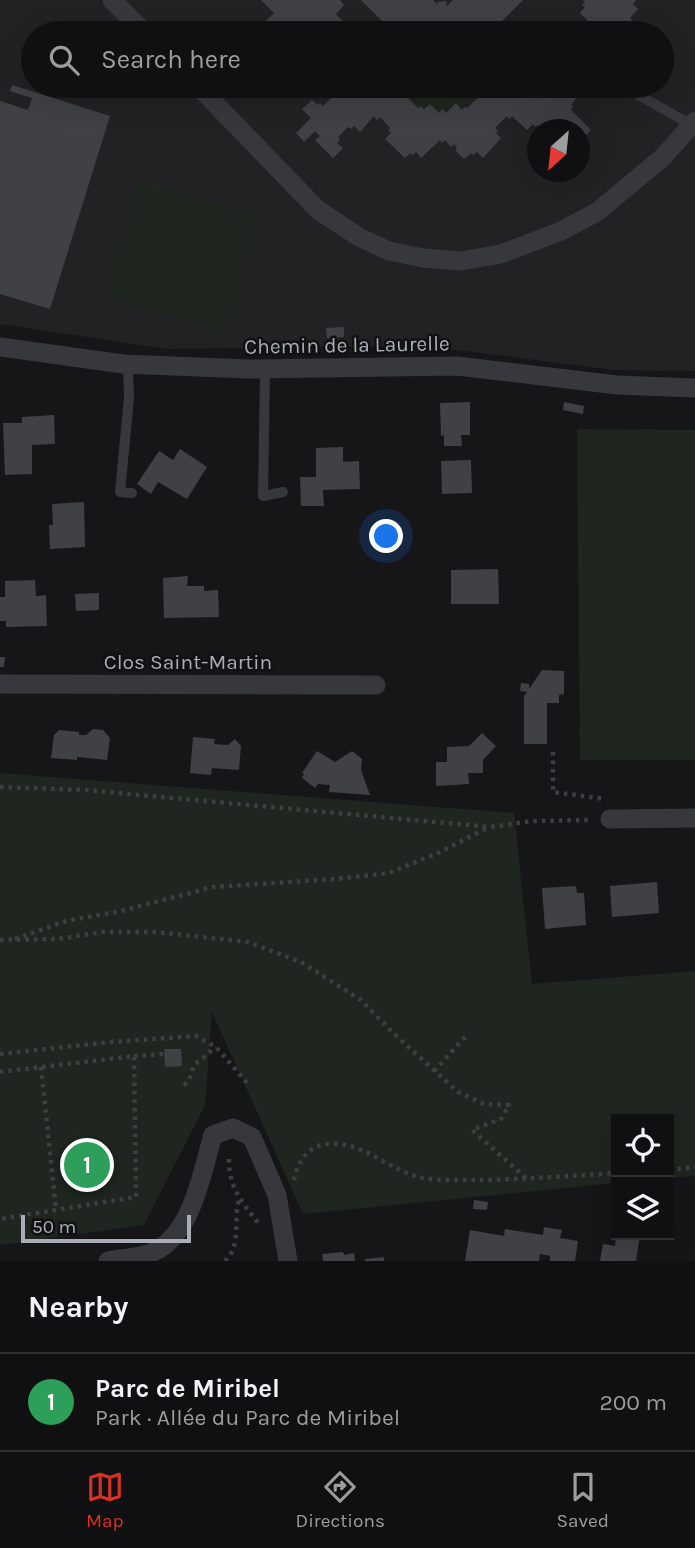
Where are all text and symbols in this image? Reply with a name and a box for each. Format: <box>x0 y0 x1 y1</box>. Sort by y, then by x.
search box <box>21 21 674 98</box>
icon: search <box>45 41 83 79</box>
text: Search here <box>101 44 241 75</box>
north arrow <box>527 119 590 182</box>
street label: Chemin de la Laurelle <box>244 331 450 359</box>
your location <box>369 519 403 553</box>
street label: Clos Saint-Martin <box>104 650 272 674</box>
map controls <box>611 1114 674 1240</box>
button: locate <box>611 1114 674 1177</box>
pin: 1 <box>64 1139 110 1191</box>
button: layers <box>611 1177 674 1240</box>
scale bar <box>21 1212 191 1244</box>
text: 50 m <box>32 1216 76 1238</box>
text: Nearby <box>28 1289 128 1325</box>
text: Parc de Miribel <box>95 1373 280 1404</box>
text: 1 <box>47 1389 55 1416</box>
text: 200 m <box>599 1389 667 1416</box>
text: Park · Allée du Parc de Miribel <box>95 1404 400 1431</box>
tab: Map <box>86 1468 124 1532</box>
tab: Directions <box>296 1468 385 1532</box>
tab: Saved <box>557 1468 609 1532</box>

